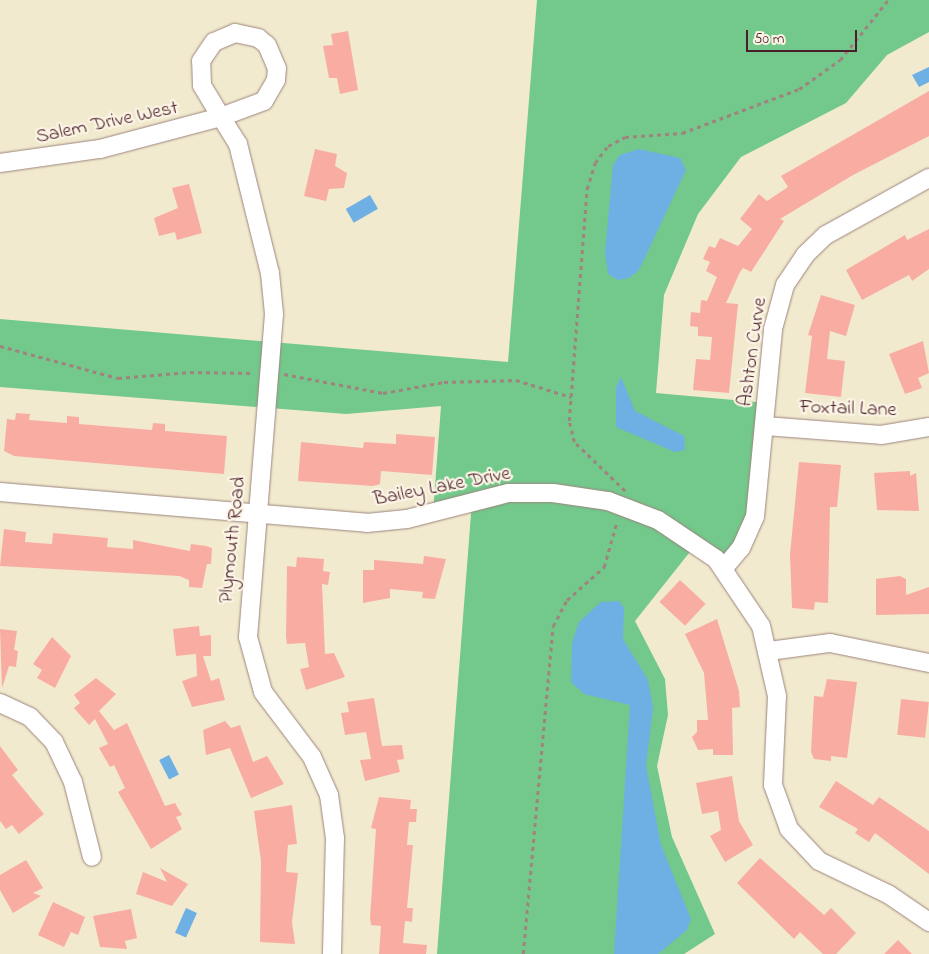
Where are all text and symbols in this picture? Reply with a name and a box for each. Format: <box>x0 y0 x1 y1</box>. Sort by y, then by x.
scale bar <box>749 20 860 52</box>
text: 50 m <box>754 28 784 50</box>
street label: Salem Drive West <box>34 96 180 150</box>
street label: Ashton Curve <box>733 296 773 408</box>
street label: Foxtail Lane <box>799 395 897 423</box>
street label: Bailey Lake Drive <box>371 462 513 512</box>
street label: Plymouth Road <box>214 476 252 604</box>

